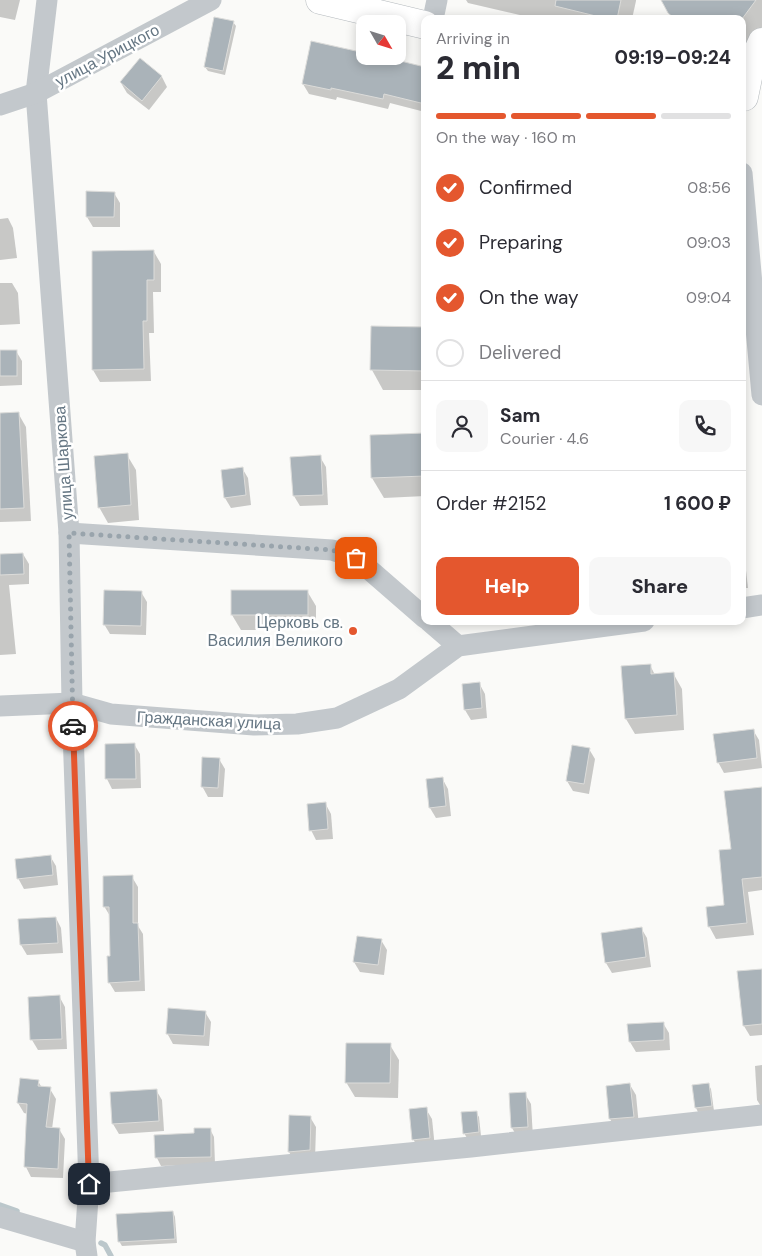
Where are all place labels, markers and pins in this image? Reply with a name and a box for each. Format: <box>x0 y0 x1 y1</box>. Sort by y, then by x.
pin <box>335 537 377 579</box>
place label: Церковь св. Василия Великого <box>208 612 343 651</box>
marker: Церковь св. Василия Великого <box>347 625 359 637</box>
pin <box>68 1163 110 1205</box>

